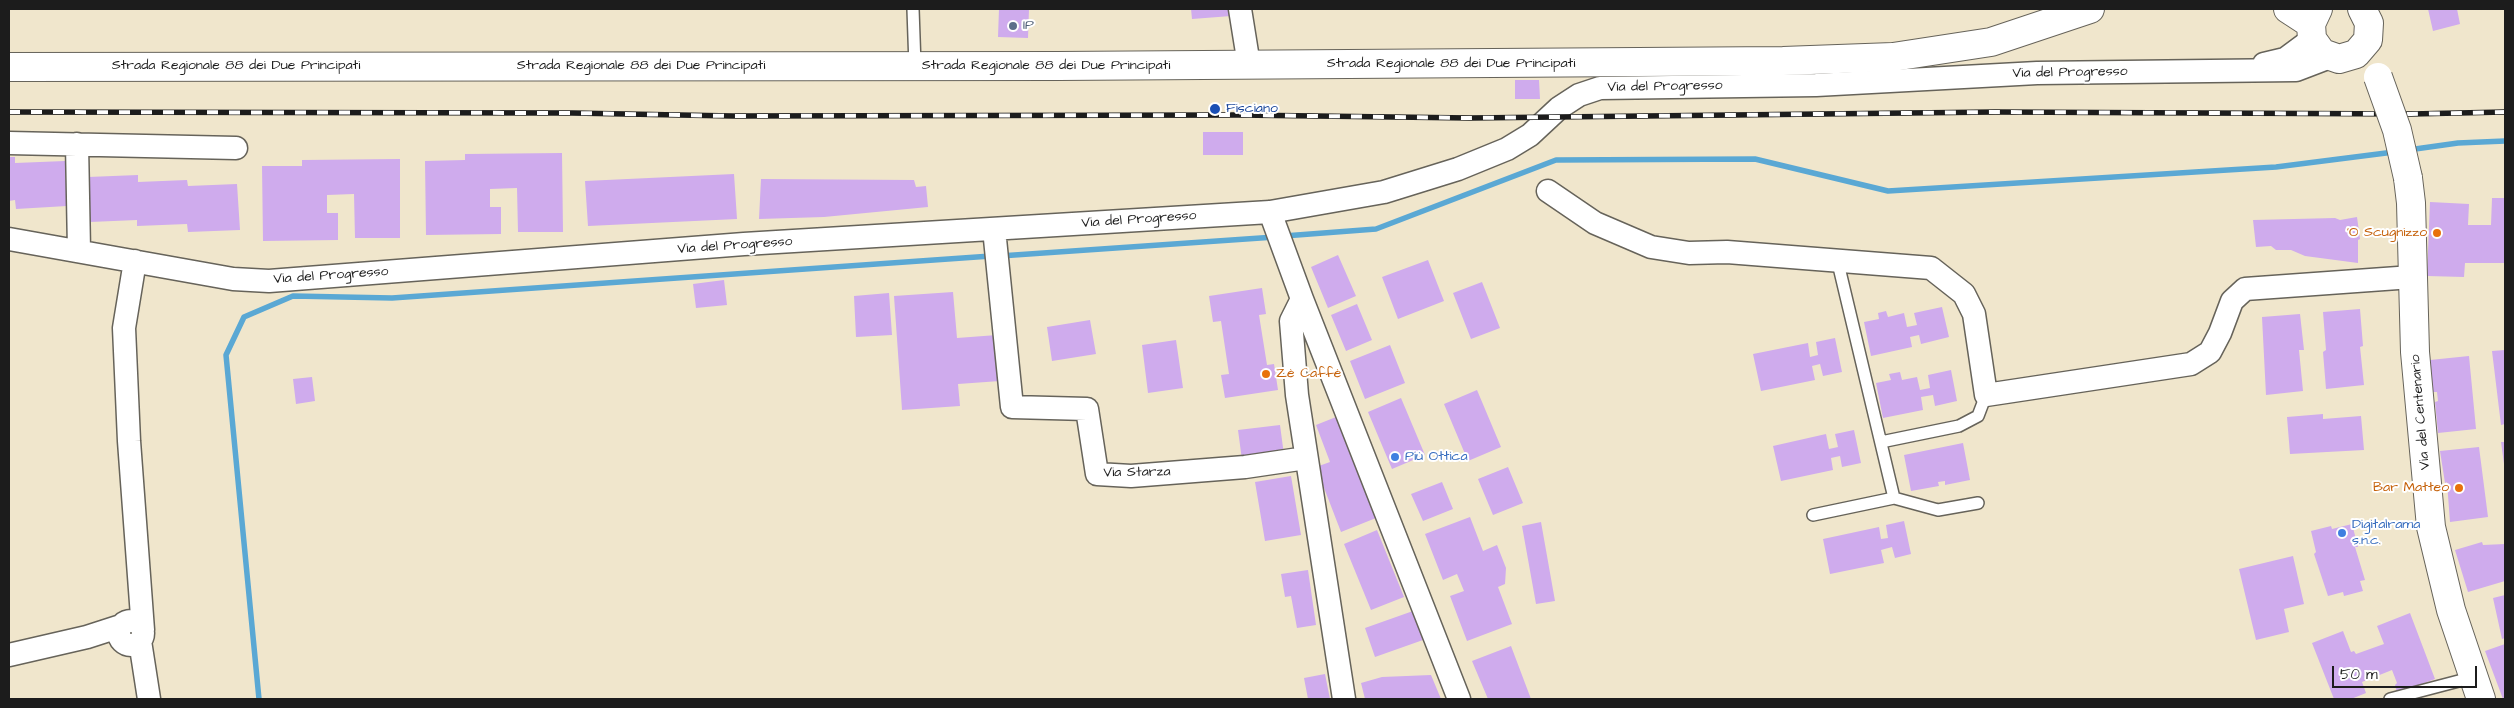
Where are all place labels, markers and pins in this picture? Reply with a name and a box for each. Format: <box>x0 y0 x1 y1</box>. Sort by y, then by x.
place label: IP <box>1023 18 1034 34</box>
marker: IP <box>1007 20 1019 32</box>
place label: Fisciano <box>1226 101 1278 117</box>
marker: Fisciano <box>1208 102 1222 116</box>
place label: 'O Scugnizzo <box>2347 225 2427 241</box>
marker: 'O Scugnizzo <box>2431 227 2443 239</box>
place label: Zè Caffè <box>1276 366 1341 382</box>
marker: Zè Caffè <box>1260 368 1272 380</box>
place label: Più Ottica <box>1405 449 1468 465</box>
marker: Più Ottica <box>1389 451 1401 463</box>
place label: Bar Matteo <box>2373 480 2449 496</box>
marker: Bar Matteo <box>2453 482 2465 494</box>
place label: Digitalrama s.n.c. <box>2352 517 2420 550</box>
marker: Digitalrama s.n.c. <box>2336 527 2348 539</box>

